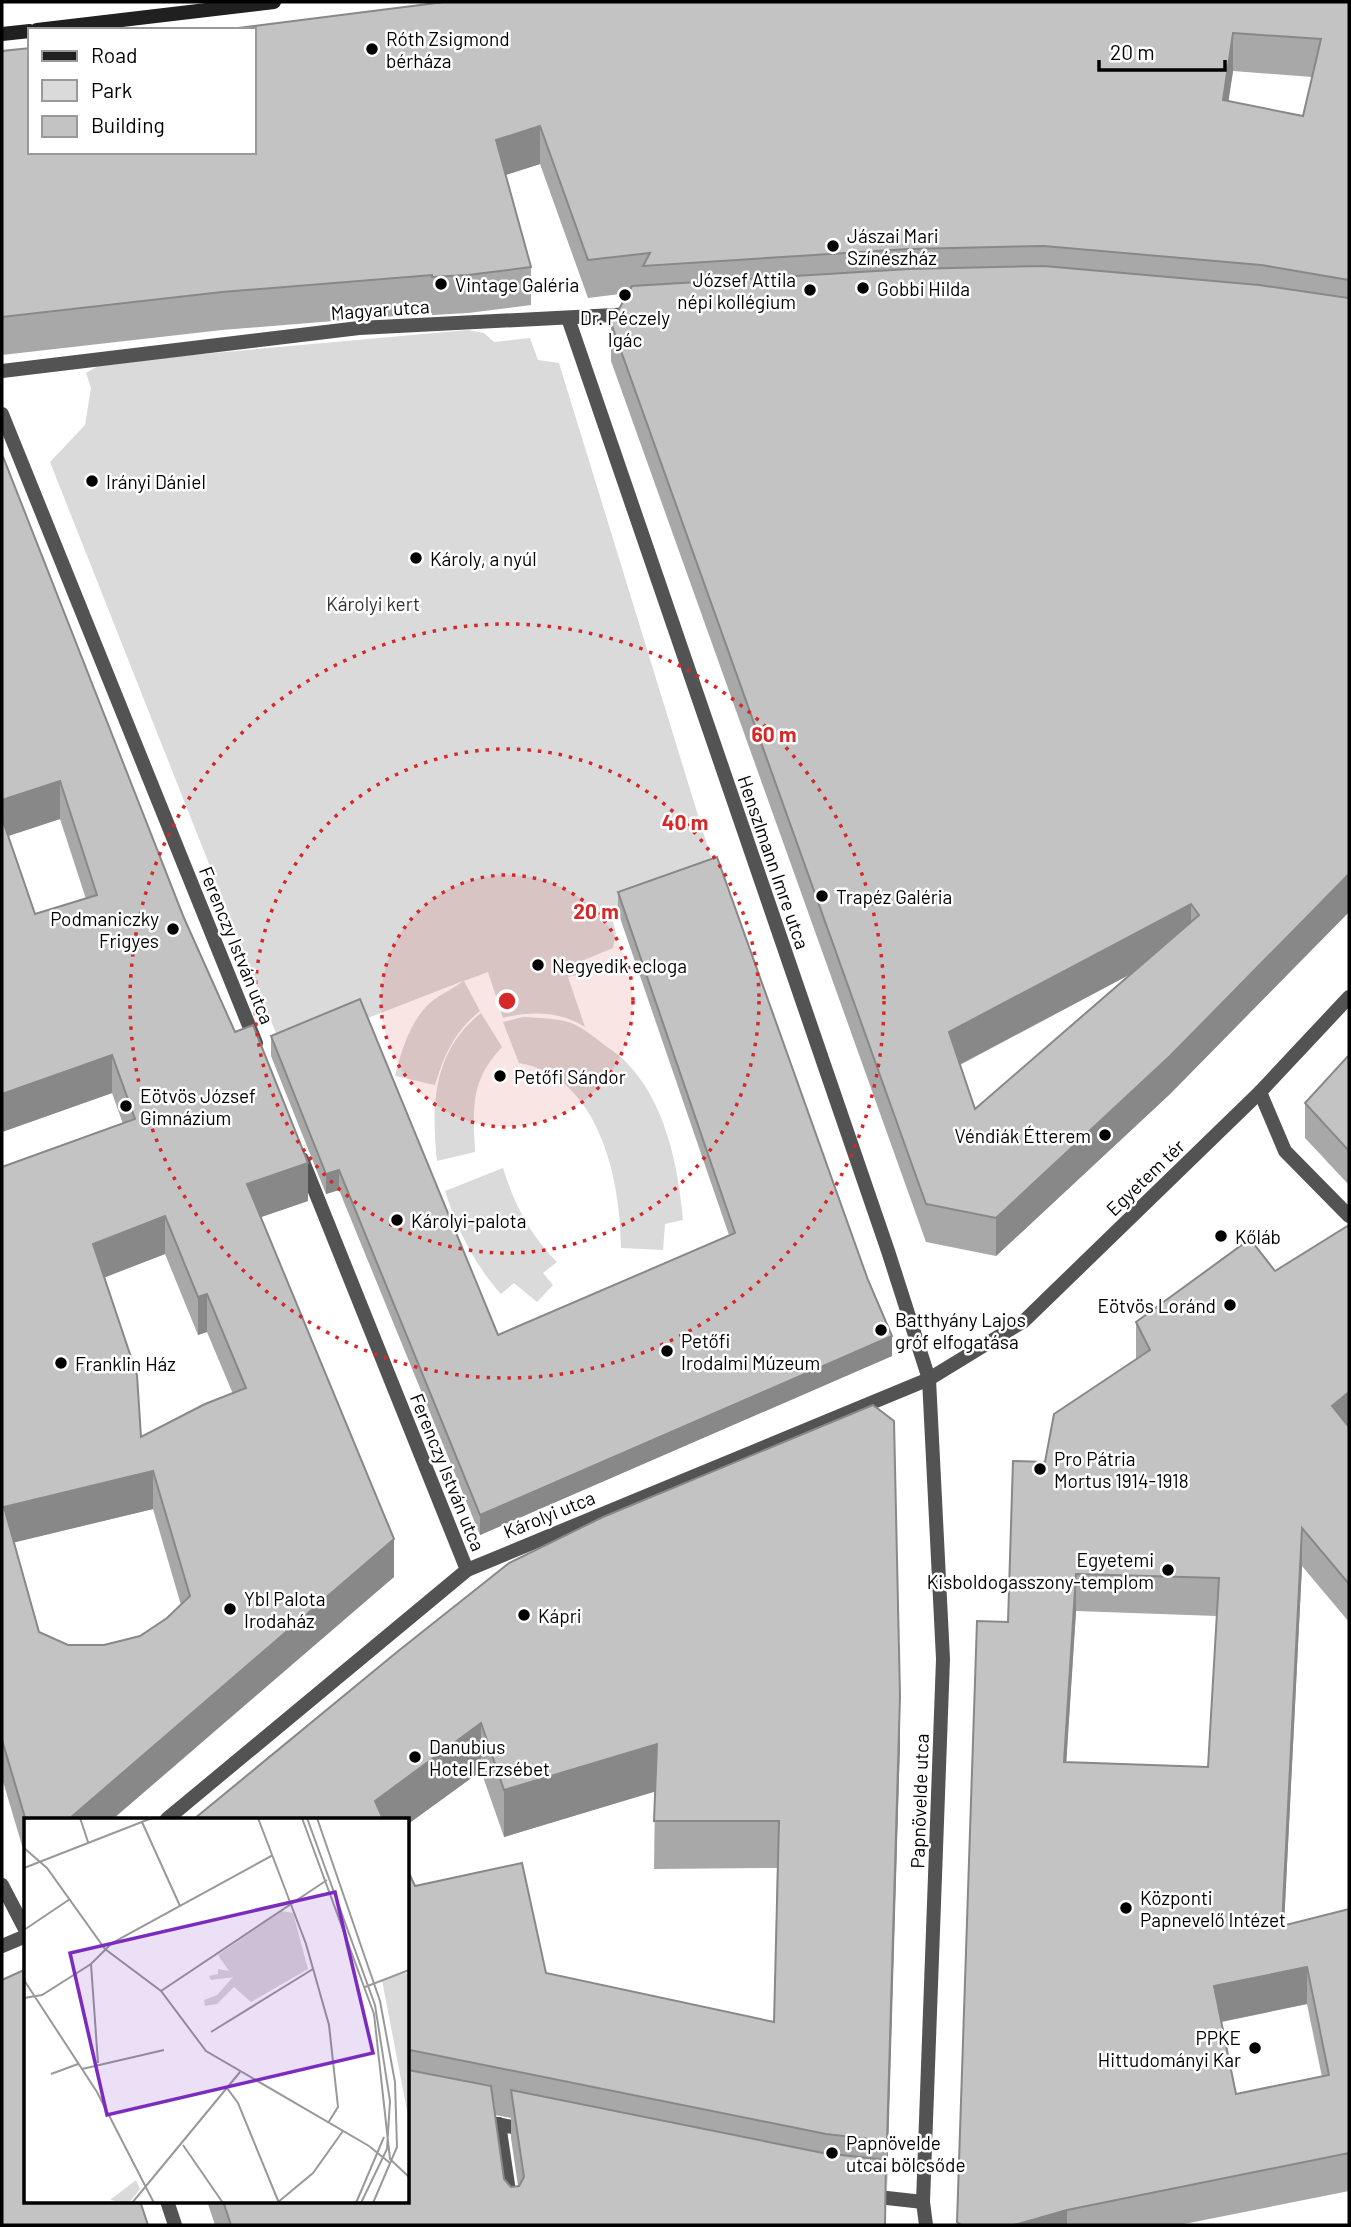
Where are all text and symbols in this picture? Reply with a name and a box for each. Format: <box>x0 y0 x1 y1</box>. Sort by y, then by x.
place label: Róth Zsigmond bérháza <box>386 27 510 72</box>
legend <box>28 28 256 154</box>
scale bar <box>1099 28 1225 72</box>
text: 20 m <box>1110 39 1155 64</box>
marker: Róth Zsigmond bérháza <box>364 41 380 57</box>
text: Road <box>91 42 137 67</box>
text: Park <box>91 77 132 102</box>
text: Building <box>91 112 165 137</box>
place label: Jászai Mari Színészház <box>847 224 939 269</box>
marker: Jászai Mari Színészház <box>825 238 841 254</box>
place label: József Attila népi kollégium <box>677 268 796 313</box>
place label: Vintage Galéria <box>455 273 579 296</box>
marker: Vintage Galéria <box>433 276 449 292</box>
place label: Gobbi Hilda <box>877 277 970 300</box>
marker: Gobbi Hilda <box>855 280 871 296</box>
marker: József Attila népi kollégium <box>802 282 818 298</box>
marker: Dr. Péczely Igác <box>617 287 633 303</box>
street label: Magyar utca <box>330 294 430 324</box>
place label: Dr. Péczely Igác <box>580 306 670 351</box>
place label: Irányi Dániel <box>106 470 206 493</box>
marker: Irányi Dániel <box>84 473 100 489</box>
place label: Károly, a nyúl <box>430 547 537 570</box>
marker: Károly, a nyúl <box>408 550 424 566</box>
park label: Károlyi kert <box>326 592 420 615</box>
text: 60 m <box>752 721 796 746</box>
street label: Henszlmann Imre utca <box>733 772 815 952</box>
text: 40 m <box>662 809 708 834</box>
street label: Ferenczy István utca <box>195 863 279 1027</box>
place label: Trapéz Galéria <box>836 885 952 908</box>
marker: Trapéz Galéria <box>814 888 830 904</box>
text: 20 m <box>573 898 619 923</box>
place label: Podmaniczky Frigyes <box>50 907 159 952</box>
marker: Podmaniczky Frigyes <box>165 921 181 937</box>
place label: Negyedik ecloga <box>552 954 687 977</box>
marker: Negyedik ecloga <box>530 957 546 973</box>
centre of rings <box>495 989 519 1013</box>
place label: Petőfi Sándor <box>514 1065 626 1088</box>
marker: Petőfi Sándor <box>492 1068 508 1084</box>
place label: Eötvös József Gimnázium <box>140 1084 256 1129</box>
marker: Eötvös József Gimnázium <box>118 1098 134 1114</box>
place label: Véndiák Étterem <box>954 1124 1091 1147</box>
marker: Véndiák Étterem <box>1097 1127 1113 1143</box>
street label: Egyetem tér <box>1101 1134 1189 1220</box>
place label: Károlyi-palota <box>411 1209 526 1232</box>
marker: Károlyi-palota <box>389 1212 405 1228</box>
place label: Kőláb <box>1235 1225 1281 1248</box>
marker: Kőláb <box>1213 1228 1229 1244</box>
place label: Eötvös Loránd <box>1097 1294 1216 1317</box>
marker: Eötvös Loránd <box>1222 1297 1238 1313</box>
place label: Batthyány Lajos gróf elfogatása <box>895 1308 1026 1353</box>
marker: Batthyány Lajos gróf elfogatása <box>873 1322 889 1338</box>
place label: Petőfi Irodalmi Múzeum <box>681 1329 820 1374</box>
marker: Petőfi Irodalmi Múzeum <box>659 1343 675 1359</box>
place label: Franklin Ház <box>75 1352 176 1375</box>
marker: Franklin Ház <box>53 1355 69 1371</box>
street label: Ferenczy István utca <box>406 1390 490 1554</box>
place label: Pro Pátria Mortus 1914-1918 <box>1054 1447 1189 1492</box>
marker: Pro Pátria Mortus 1914-1918 <box>1032 1461 1048 1477</box>
street label: Károlyi utca <box>500 1485 598 1543</box>
place label: Egyetemi Kisboldogasszony-templom <box>927 1548 1154 1593</box>
marker: Egyetemi Kisboldogasszony-templom <box>1160 1562 1176 1578</box>
place label: Ybl Palota Irodaház <box>244 1587 325 1632</box>
marker: Ybl Palota Irodaház <box>222 1601 238 1617</box>
place label: Kápri <box>538 1604 582 1627</box>
marker: Kápri <box>516 1607 532 1623</box>
street label: Papnövelde utca <box>905 1733 933 1869</box>
place label: Danubius Hotel Erzsébet <box>429 1735 550 1780</box>
marker: Danubius Hotel Erzsébet <box>407 1749 423 1765</box>
inset map <box>24 1818 410 2202</box>
place label: Központi Papnevelő Intézet <box>1140 1886 1286 1931</box>
marker: Központi Papnevelő Intézet <box>1118 1900 1134 1916</box>
place label: PPKE Hittudományi Kar <box>1098 2026 1241 2071</box>
marker: PPKE Hittudományi Kar <box>1247 2040 1263 2056</box>
place label: Papnövelde utcai bölcsőde <box>846 2131 966 2176</box>
marker: Papnövelde utcai bölcsőde <box>824 2145 840 2161</box>

